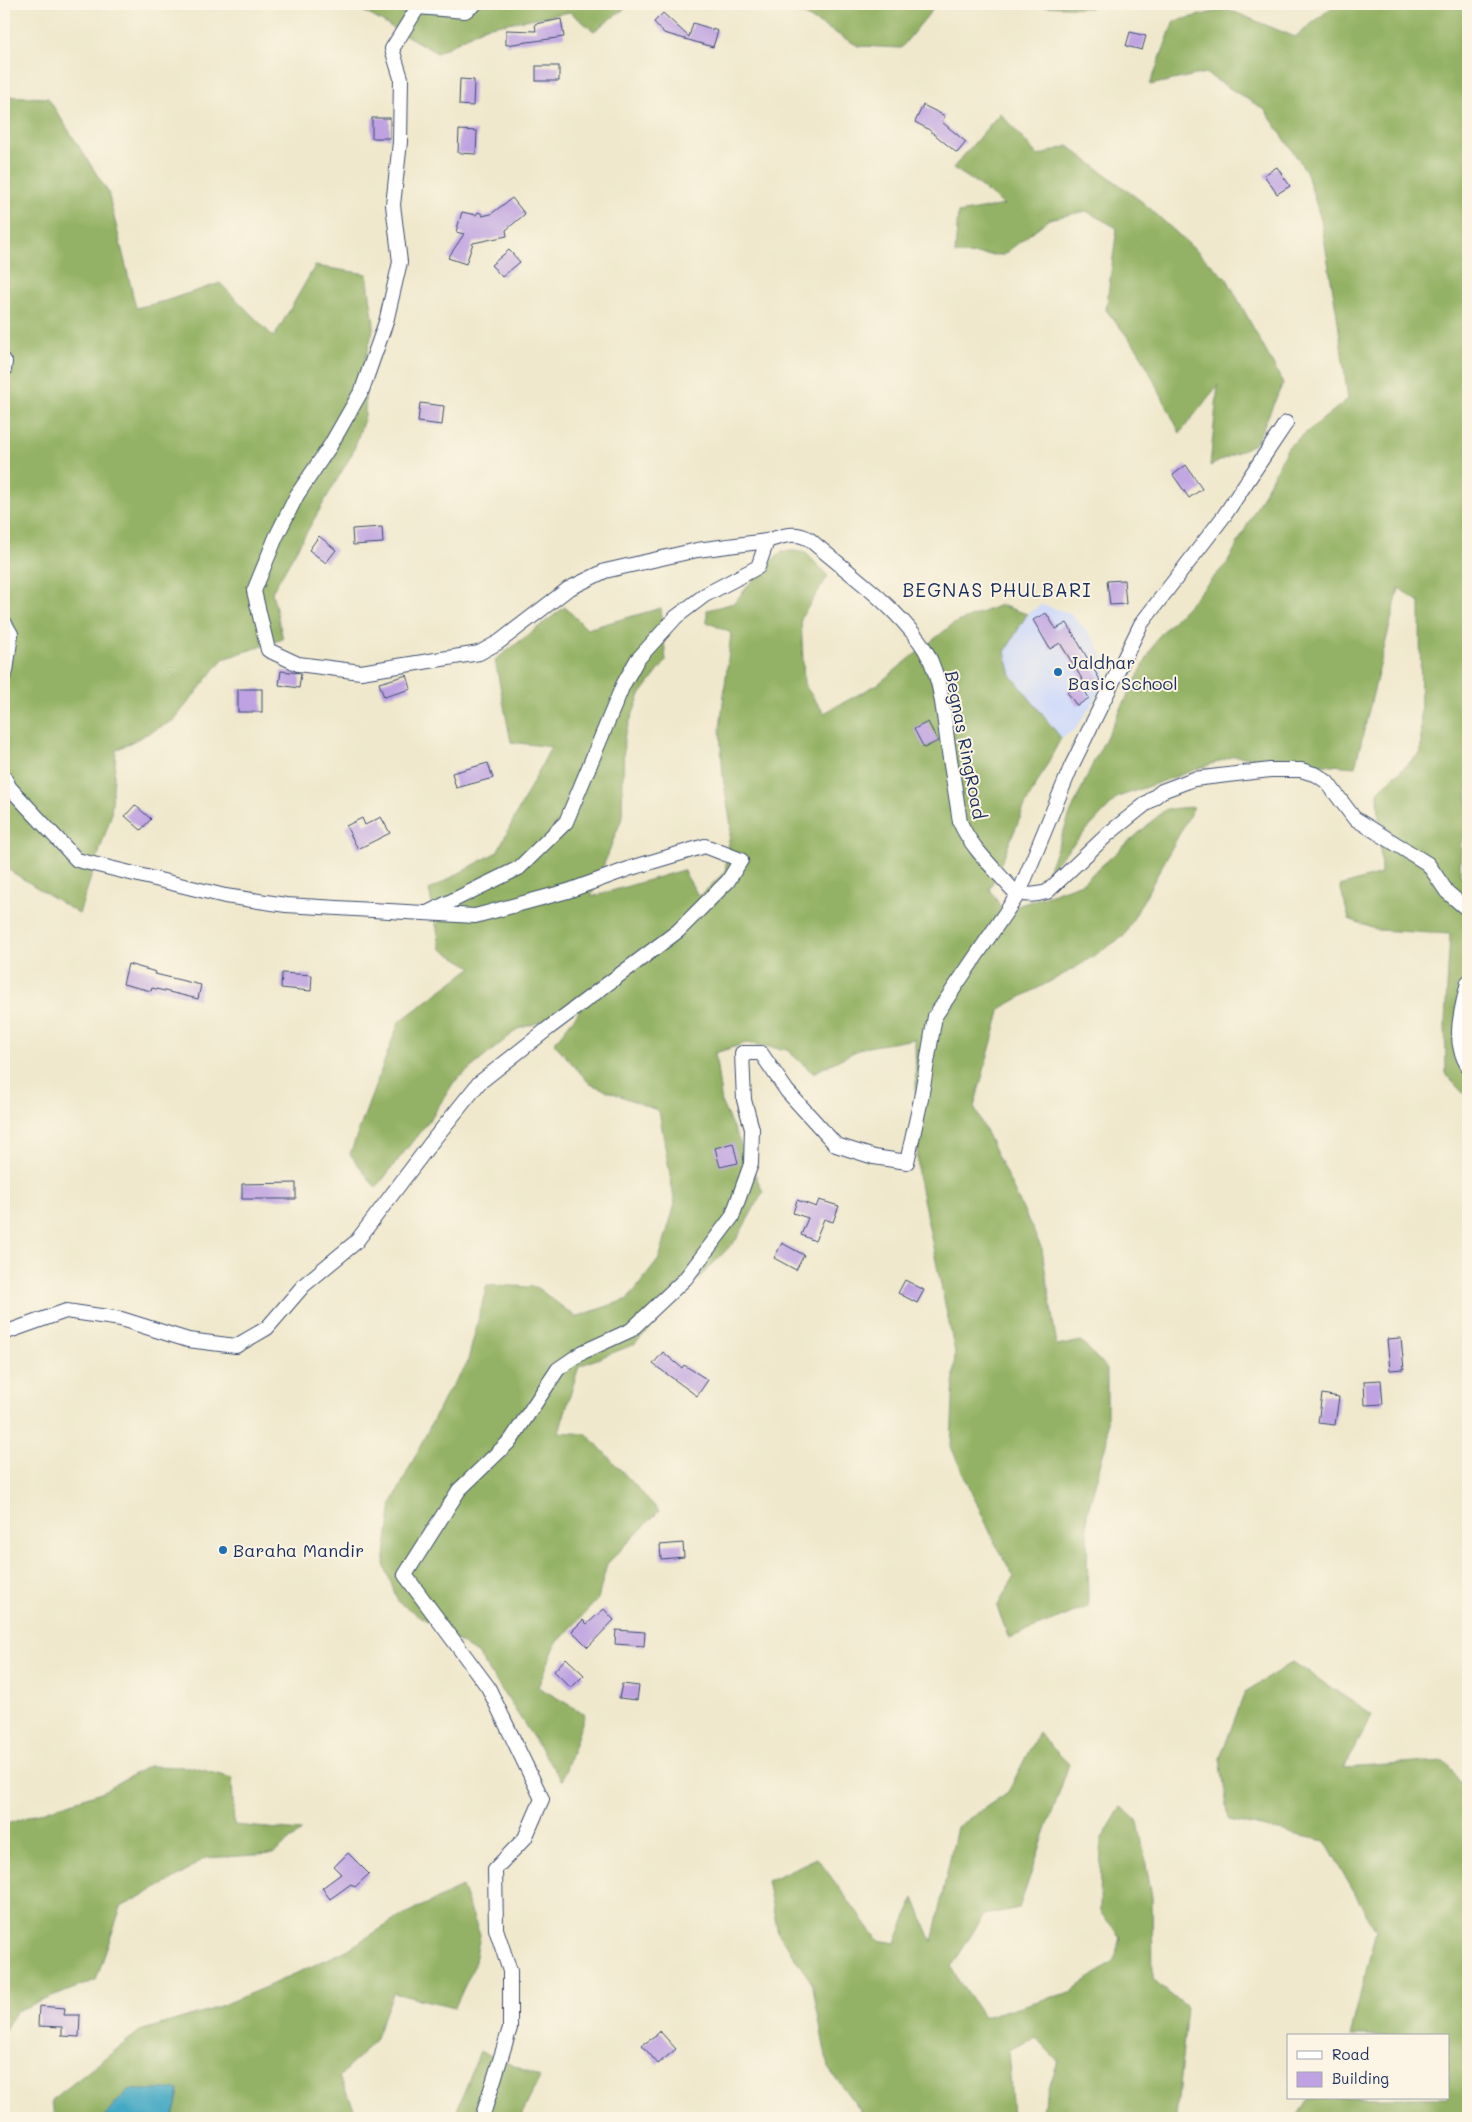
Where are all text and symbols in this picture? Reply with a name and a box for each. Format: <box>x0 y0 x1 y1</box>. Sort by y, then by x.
district label: BEGNAS PHULBARI <box>903 577 1091 602</box>
place label: Jaldhar Basic School <box>1068 650 1178 695</box>
marker: Jaldhar Basic School <box>1052 666 1064 678</box>
street label: Begnas RingRoad <box>940 669 992 821</box>
place label: Baraha Mandir <box>233 1538 364 1562</box>
marker: Baraha Mandir <box>217 1544 229 1556</box>
legend <box>1287 2034 1450 2100</box>
text: Road <box>1332 2044 1369 2064</box>
text: Building <box>1332 2068 1389 2088</box>

